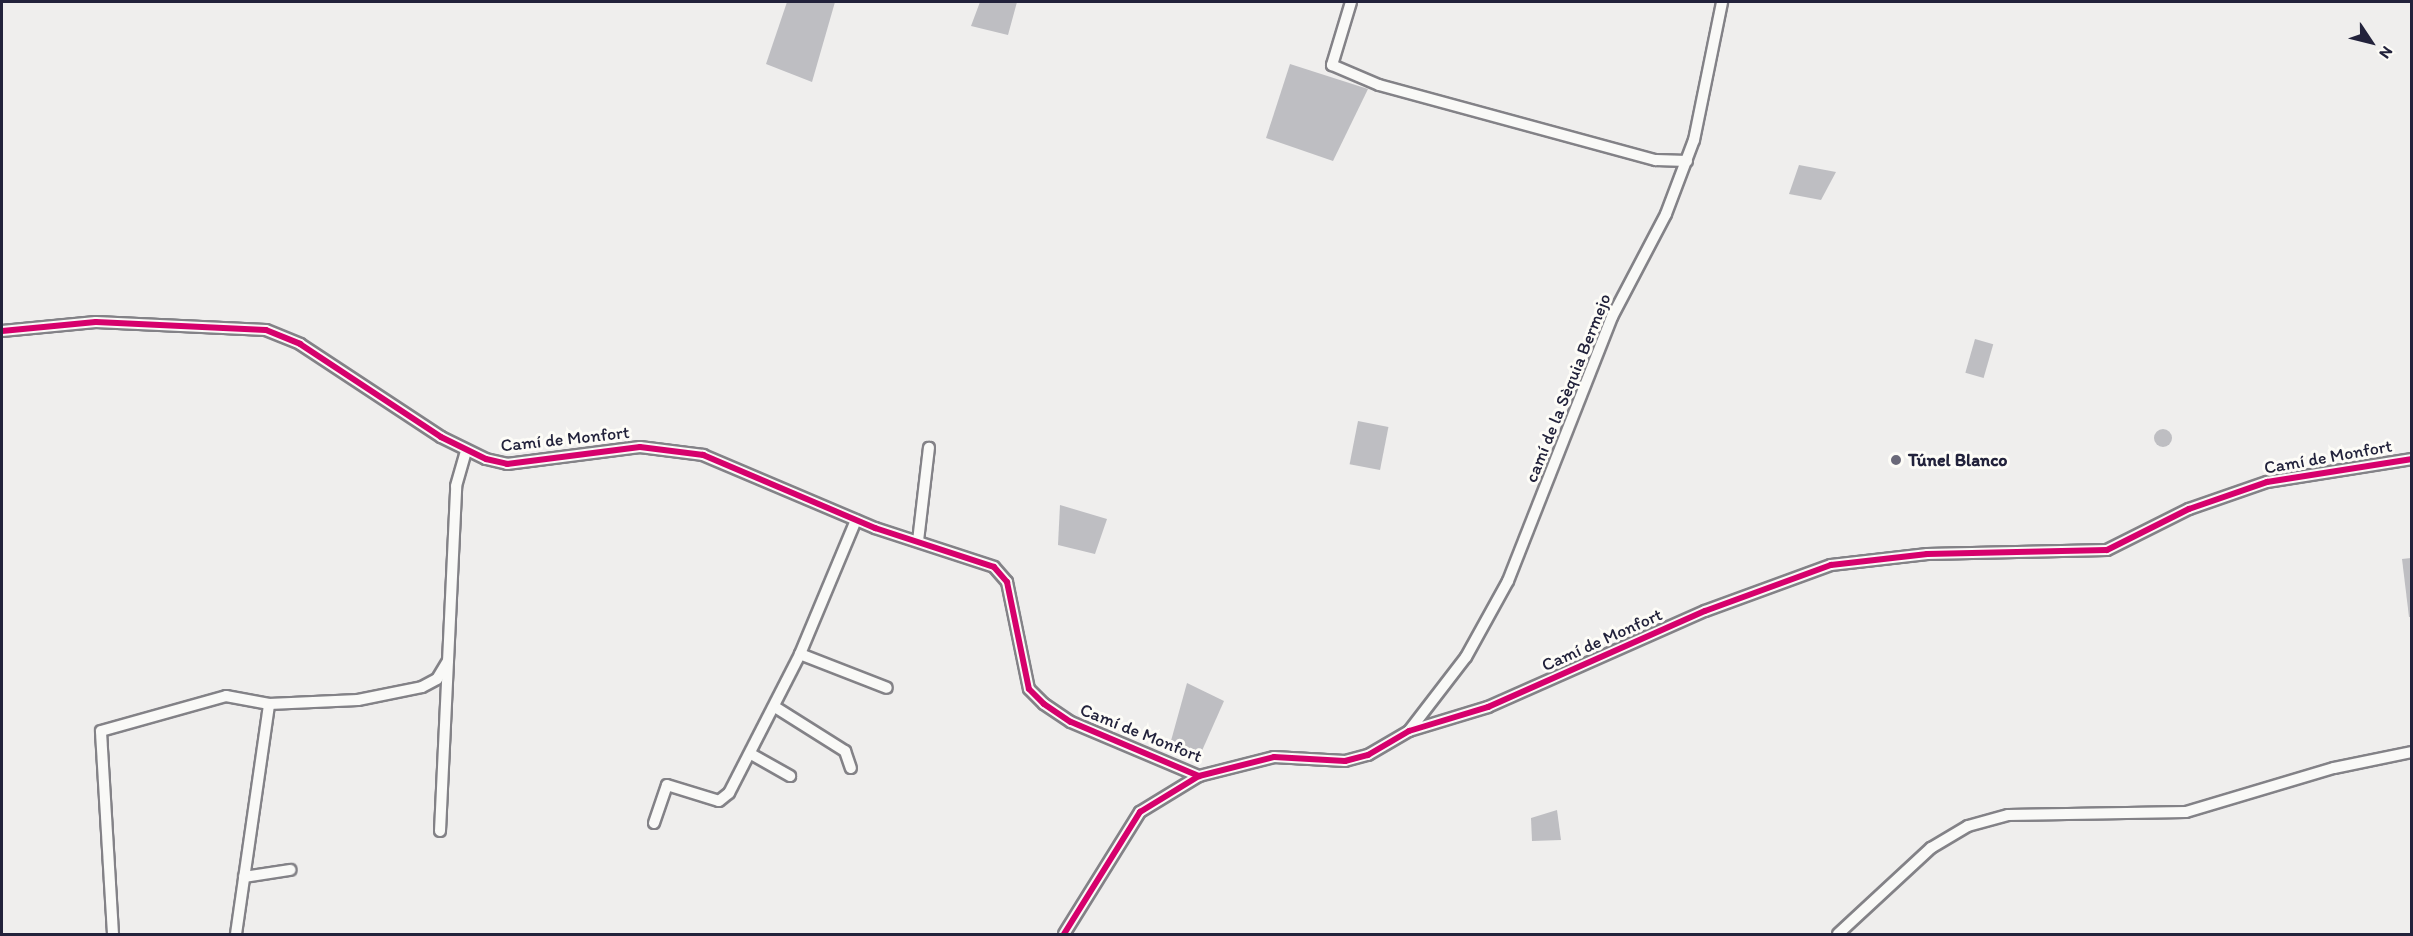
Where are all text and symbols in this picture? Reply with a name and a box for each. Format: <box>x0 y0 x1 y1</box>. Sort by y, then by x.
north arrow <box>2341 12 2401 72</box>
text: N <box>2375 43 2397 62</box>
street label: camí de la Sèquia Bermejo <box>1520 290 1616 486</box>
street label: Camí de Monfort <box>499 421 631 457</box>
street label: Camí de Monfort <box>2262 435 2394 479</box>
place label: Túnel Blanco <box>1908 449 2008 471</box>
marker: Túnel Blanco <box>1889 453 1903 467</box>
street label: Camí de Monfort <box>1538 604 1666 676</box>
street label: Camí de Monfort <box>1076 699 1206 767</box>

